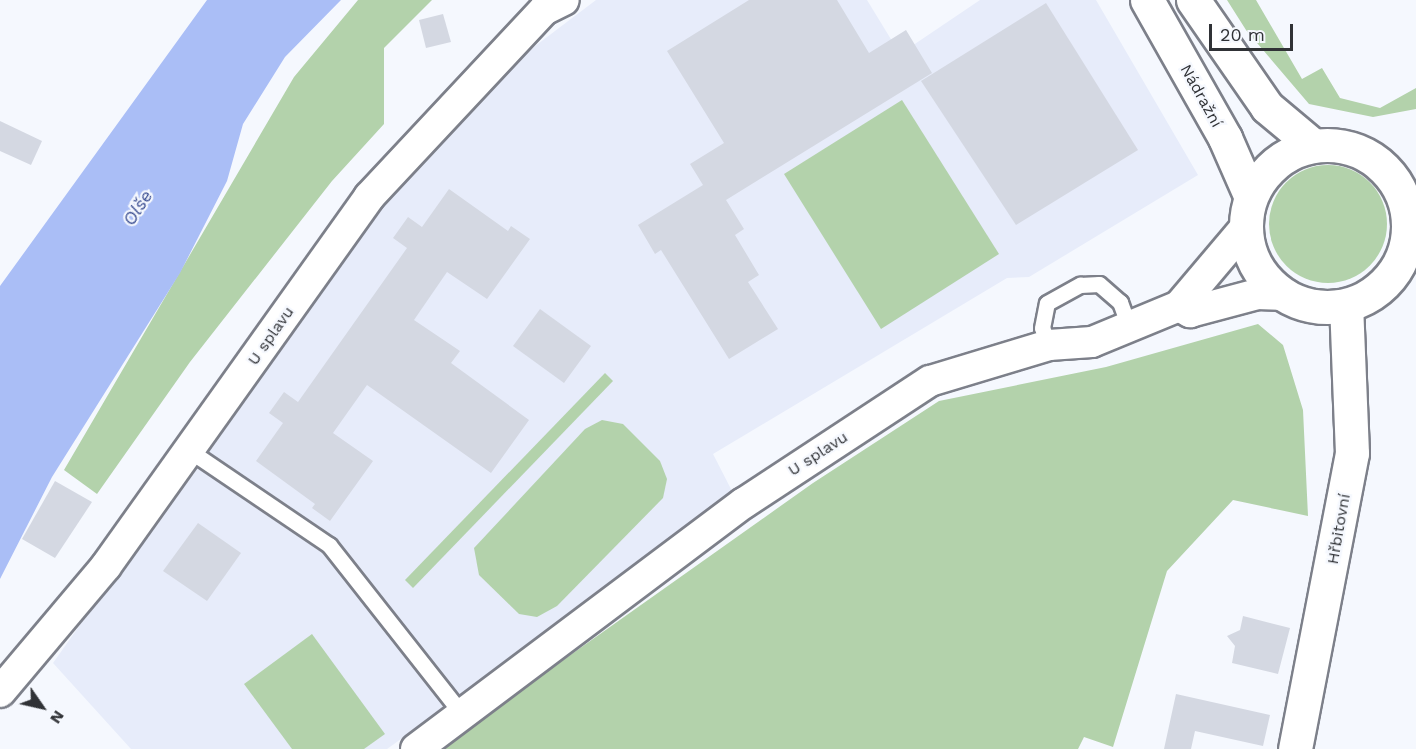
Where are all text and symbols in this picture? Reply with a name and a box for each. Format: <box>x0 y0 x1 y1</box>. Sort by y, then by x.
scale bar <box>1212 12 1296 50</box>
text: 20 m <box>1220 24 1265 45</box>
street label: Nádražní <box>1176 61 1226 131</box>
water label: Olše <box>119 186 157 230</box>
street label: U splavu <box>244 303 298 369</box>
street label: U splavu <box>785 428 851 480</box>
street label: Hřbitovní <box>1323 492 1355 566</box>
north arrow <box>12 677 72 737</box>
text: N <box>46 707 69 728</box>

